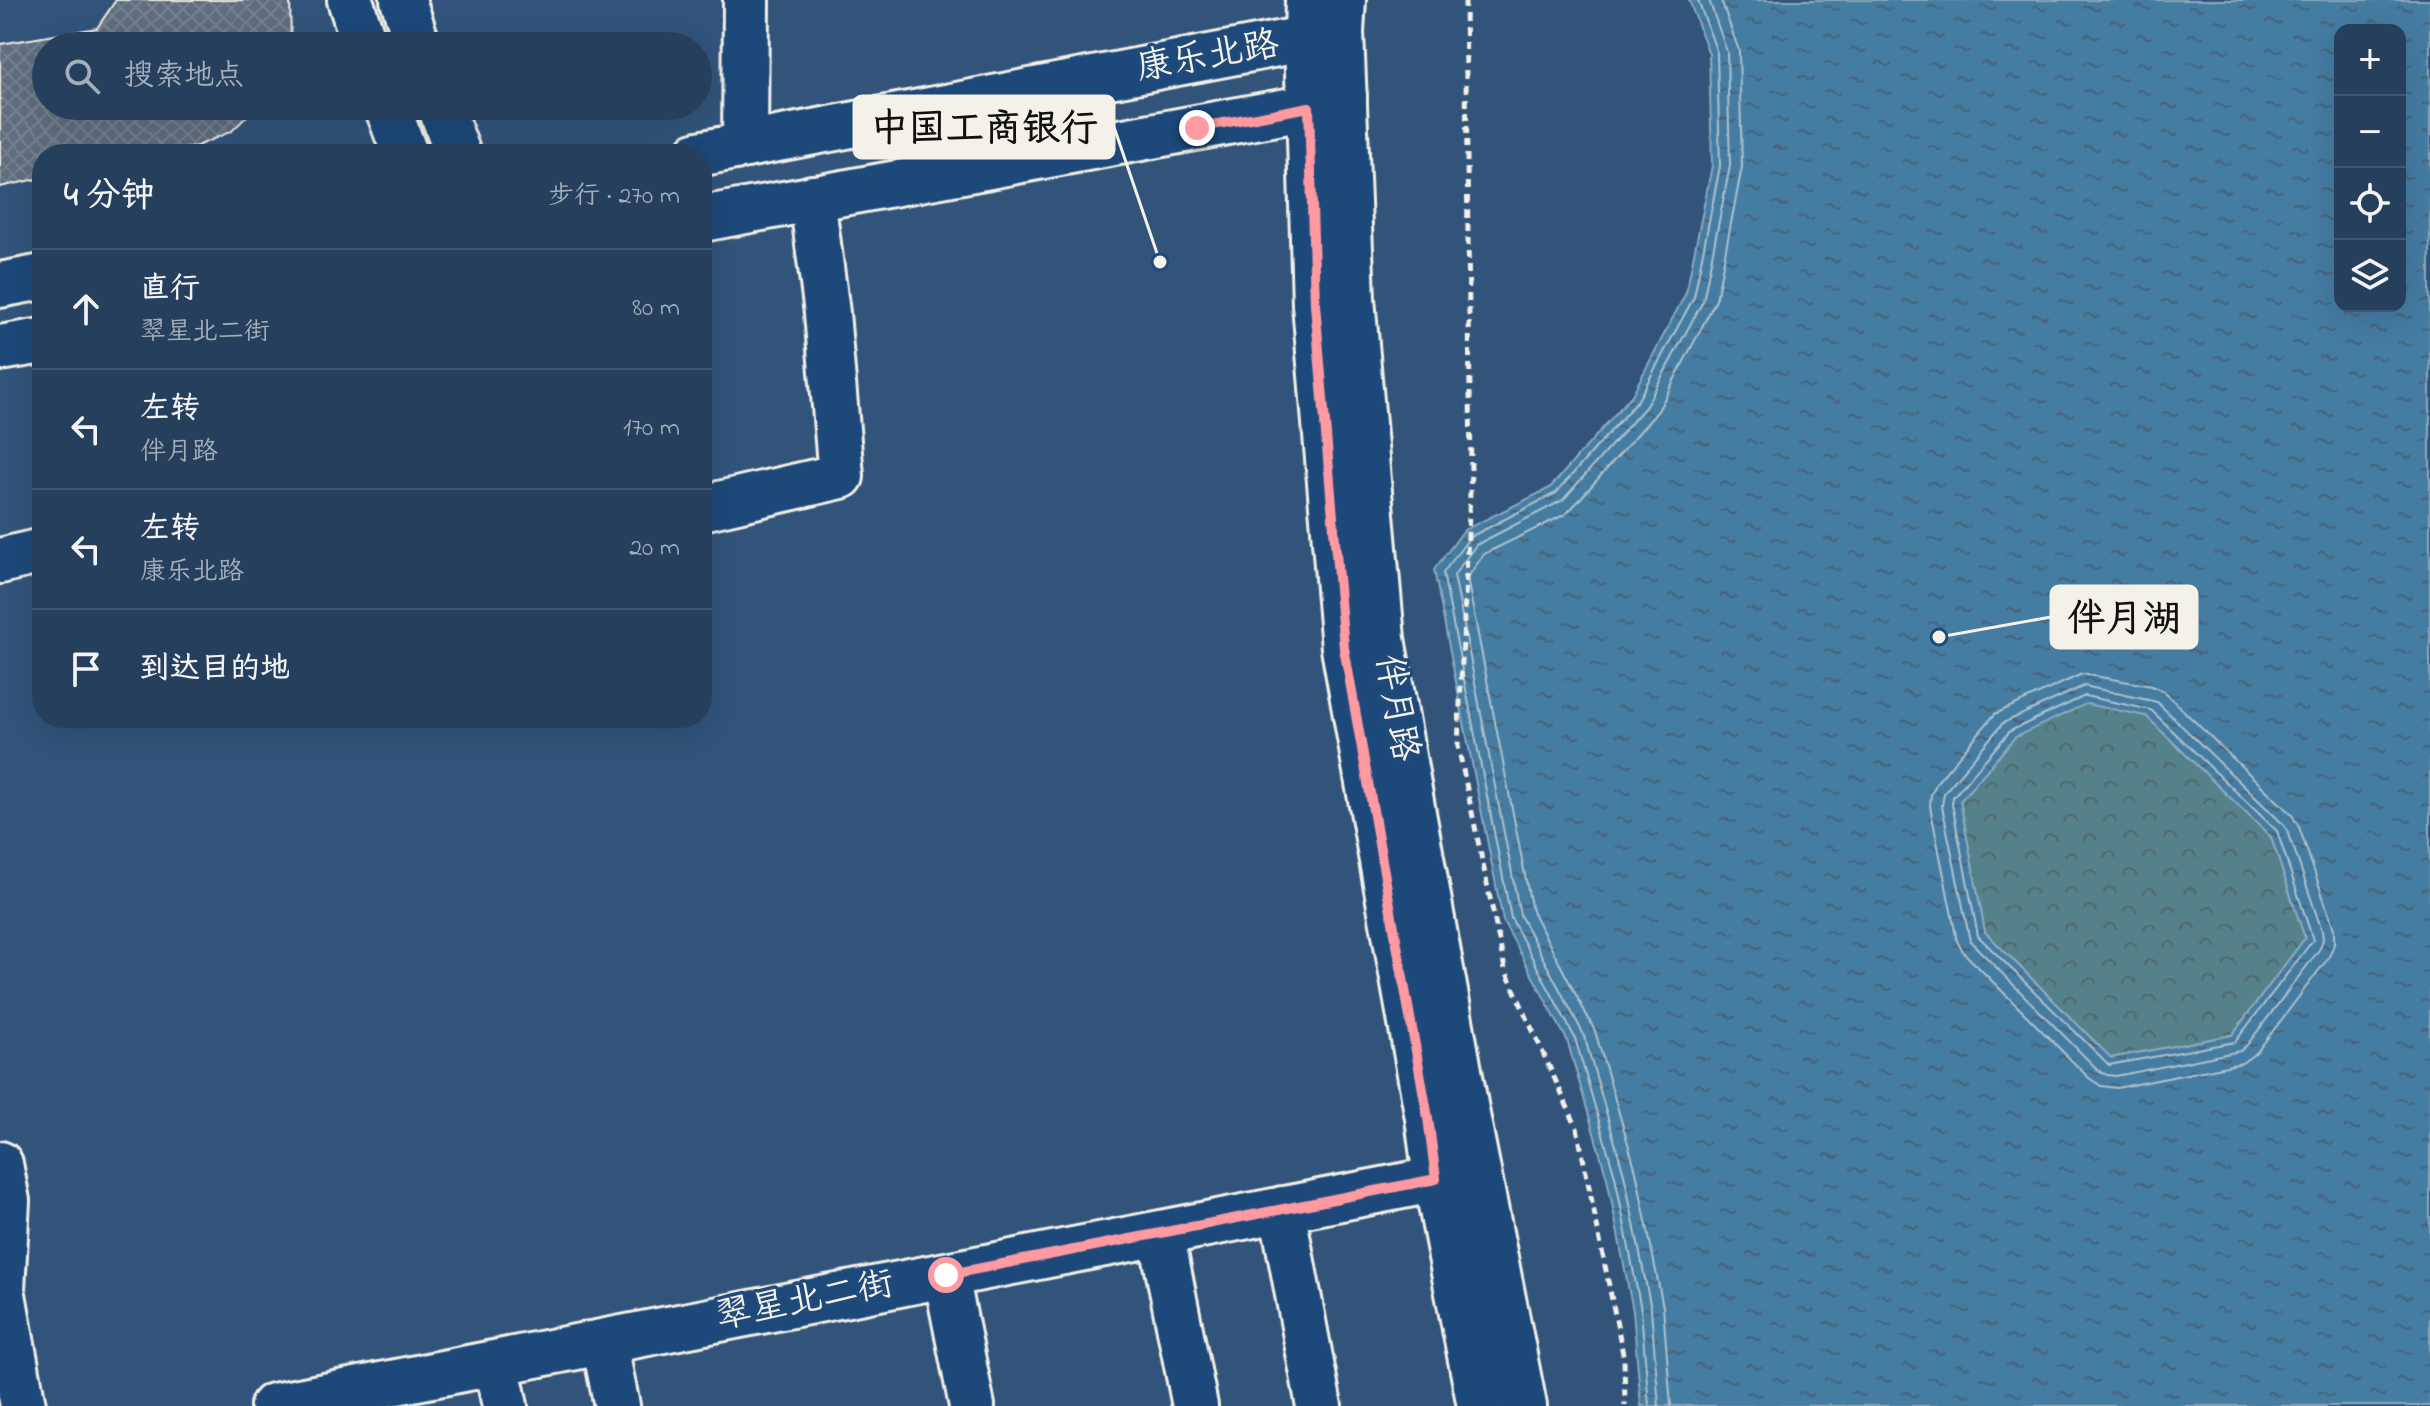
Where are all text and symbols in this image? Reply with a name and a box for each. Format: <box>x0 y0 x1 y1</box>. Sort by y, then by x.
street label: 康乐北路 <box>1132 19 1284 97</box>
map controls <box>2334 24 2406 312</box>
button: + <box>2334 24 2406 96</box>
search box <box>32 32 712 120</box>
icon: search <box>60 54 104 98</box>
text: 搜索地点 <box>124 55 244 99</box>
callout: 中国工商银行 <box>854 96 1114 158</box>
button: − <box>2334 96 2406 168</box>
text: 中国工商银行 <box>870 103 1098 159</box>
route end <box>1179 110 1215 146</box>
button: locate <box>2334 168 2406 240</box>
text: 4 分钟 <box>64 172 155 222</box>
text: 步行 · 270 m <box>548 178 680 216</box>
button: layers <box>2334 240 2406 312</box>
text: 直行 <box>140 268 200 312</box>
icon: ahead <box>64 287 108 331</box>
text: 80 m <box>632 290 680 328</box>
text: 翠星北二街 <box>140 314 270 352</box>
text: 左转 <box>140 388 200 432</box>
icon: left <box>64 407 108 451</box>
text: 170 m <box>623 410 680 448</box>
text: 伴月路 <box>140 434 218 472</box>
text: 左转 <box>140 508 200 552</box>
icon: left <box>64 527 108 571</box>
text: 20 m <box>629 530 680 568</box>
text: 康乐北路 <box>140 554 244 592</box>
callout: 伴月湖 <box>2051 586 2197 648</box>
text: 伴月湖 <box>2067 593 2181 649</box>
icon: arrive <box>64 647 108 691</box>
text: 到达目的地 <box>140 648 290 692</box>
street label: 伴月路 <box>1360 650 1430 766</box>
route start <box>928 1257 964 1293</box>
street label: 翠星北二街 <box>712 1259 898 1345</box>

